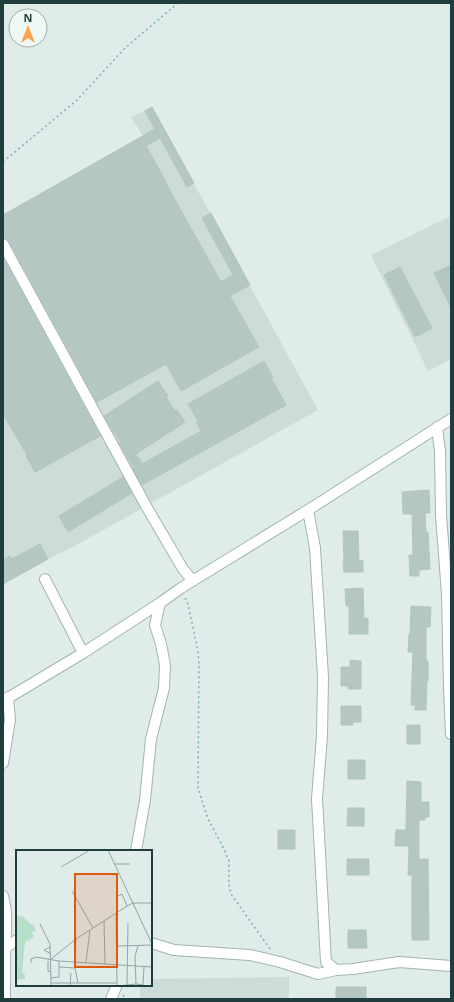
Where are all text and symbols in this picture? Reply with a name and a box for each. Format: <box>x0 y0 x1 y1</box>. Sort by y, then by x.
north arrow <box>8 8 48 48</box>
text: N <box>24 10 32 25</box>
inset map <box>16 850 152 986</box>

